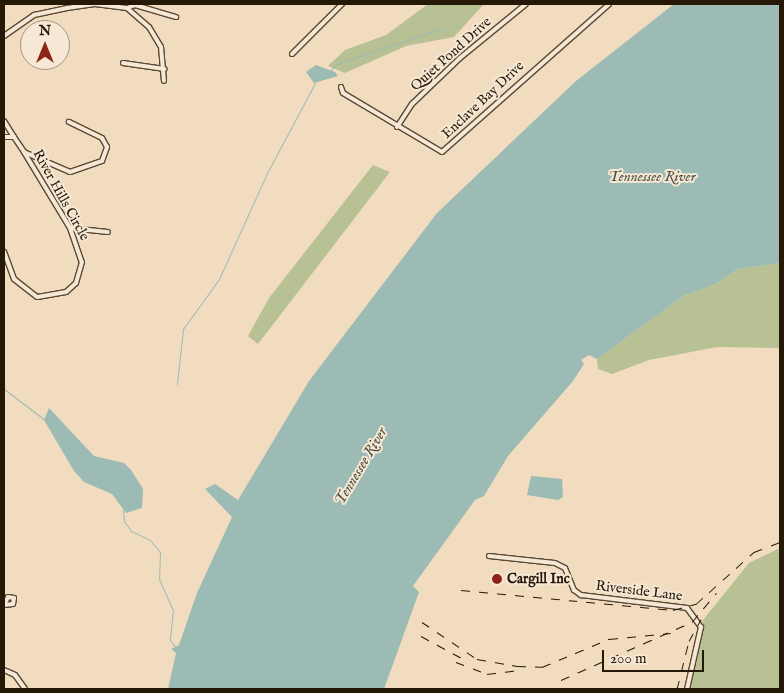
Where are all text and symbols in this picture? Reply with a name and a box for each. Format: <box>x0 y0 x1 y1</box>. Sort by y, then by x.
street label: Quiet Pond Drive <box>407 13 495 95</box>
north arrow <box>20 20 70 70</box>
text: N <box>39 22 51 40</box>
street label: Enclave Bay Drive <box>438 58 528 142</box>
street label: River Hills Circle <box>29 147 93 243</box>
water label: Tennessee River <box>608 168 696 186</box>
water label: Tennessee River <box>331 424 391 508</box>
place label: Cargill Inc <box>507 571 570 587</box>
marker: Cargill Inc <box>491 573 503 585</box>
street label: Riverside Lane <box>595 577 683 605</box>
scale bar <box>604 640 706 672</box>
text: 200 m <box>610 649 647 668</box>

